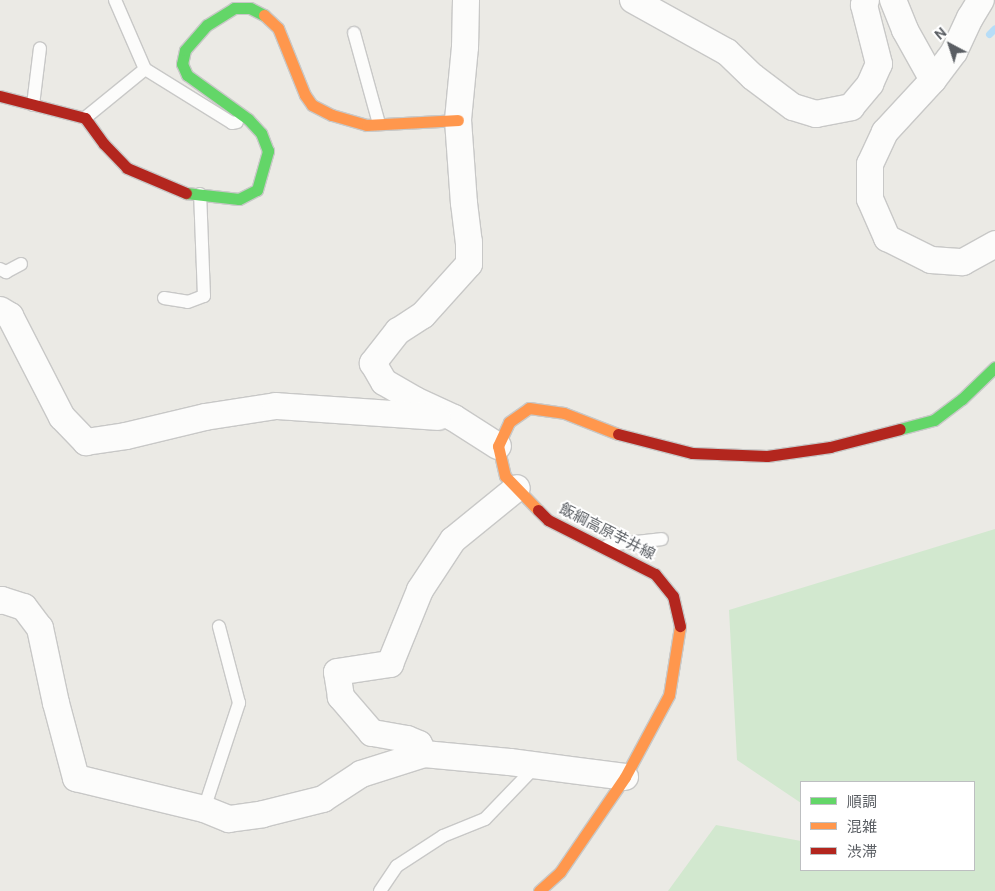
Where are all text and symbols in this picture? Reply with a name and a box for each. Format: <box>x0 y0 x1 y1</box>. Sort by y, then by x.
north arrow <box>925 20 975 70</box>
text: N <box>931 23 950 44</box>
street label: 飯綱高原芋井線 <box>556 500 658 564</box>
legend <box>800 781 975 871</box>
text: 順調 <box>847 792 877 812</box>
text: 混雑 <box>847 817 877 837</box>
text: 渋滞 <box>847 842 877 862</box>

